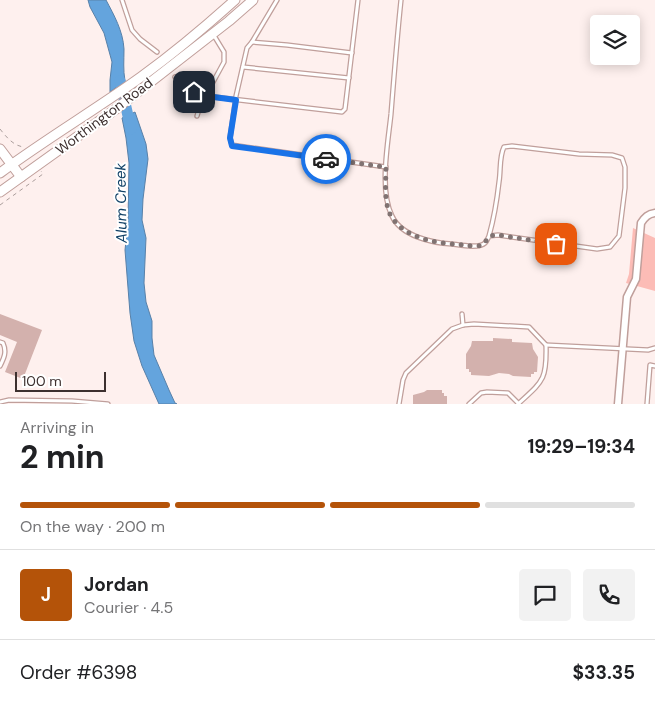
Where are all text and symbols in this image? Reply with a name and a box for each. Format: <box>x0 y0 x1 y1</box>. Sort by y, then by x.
map controls <box>590 15 640 65</box>
button: layers <box>590 15 640 65</box>
pin <box>173 71 215 113</box>
street label: Worthington Road <box>52 74 156 158</box>
icon: home <box>180 78 208 106</box>
courier <box>301 134 351 184</box>
icon: car <box>312 145 340 173</box>
water label: Alum Creek <box>110 162 132 244</box>
pin <box>535 223 577 265</box>
icon: bag <box>542 230 570 258</box>
scale bar <box>15 369 106 392</box>
text: 100 m <box>22 372 62 390</box>
text: Arriving in <box>20 417 94 438</box>
text: 19:29–19:34 <box>527 434 635 459</box>
text: 2 min <box>20 436 105 478</box>
text: On the way · 200 m <box>20 516 165 537</box>
button: chat <box>519 569 571 621</box>
button: phone <box>583 569 635 621</box>
text: Jordan <box>84 572 149 597</box>
text: J <box>41 582 51 607</box>
text: Courier · 4.5 <box>84 597 173 618</box>
text: Order #6398 <box>20 660 137 685</box>
text: $33.35 <box>573 660 635 685</box>

